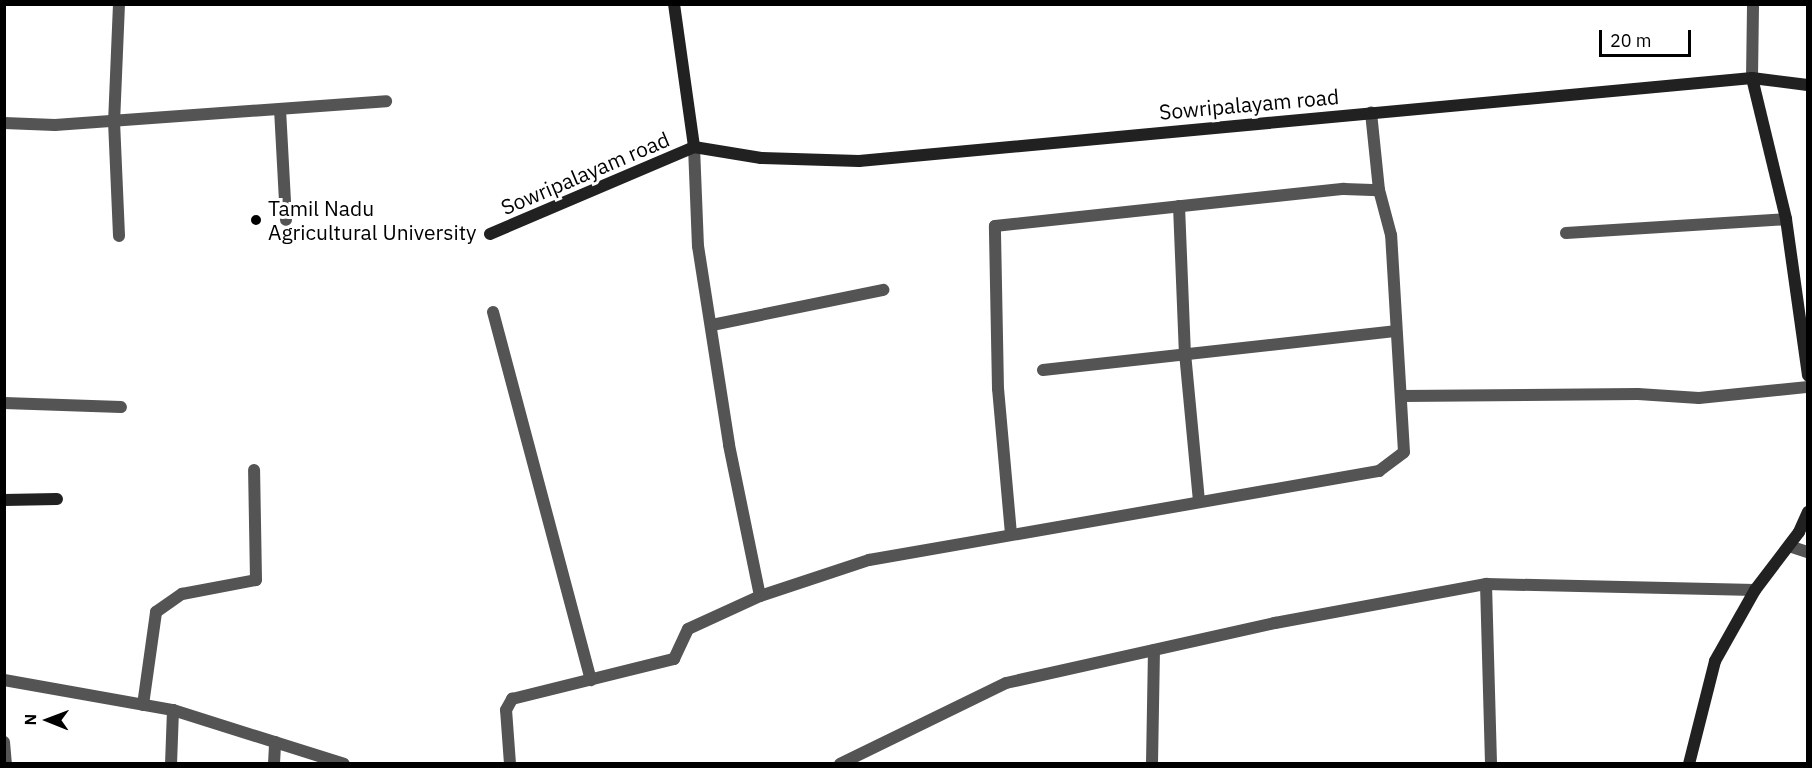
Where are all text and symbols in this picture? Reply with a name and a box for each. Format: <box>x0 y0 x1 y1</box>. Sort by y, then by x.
scale bar <box>1602 18 1694 56</box>
text: 20 m <box>1610 29 1652 52</box>
street label: Sowripalayam road <box>1158 84 1340 124</box>
street label: Sowripalayam road <box>497 126 673 220</box>
place label: Tamil Nadu Agricultural University <box>268 195 477 245</box>
marker: Tamil Nadu Agricultural University <box>249 213 263 227</box>
north arrow <box>18 690 78 750</box>
text: N <box>20 714 40 726</box>

